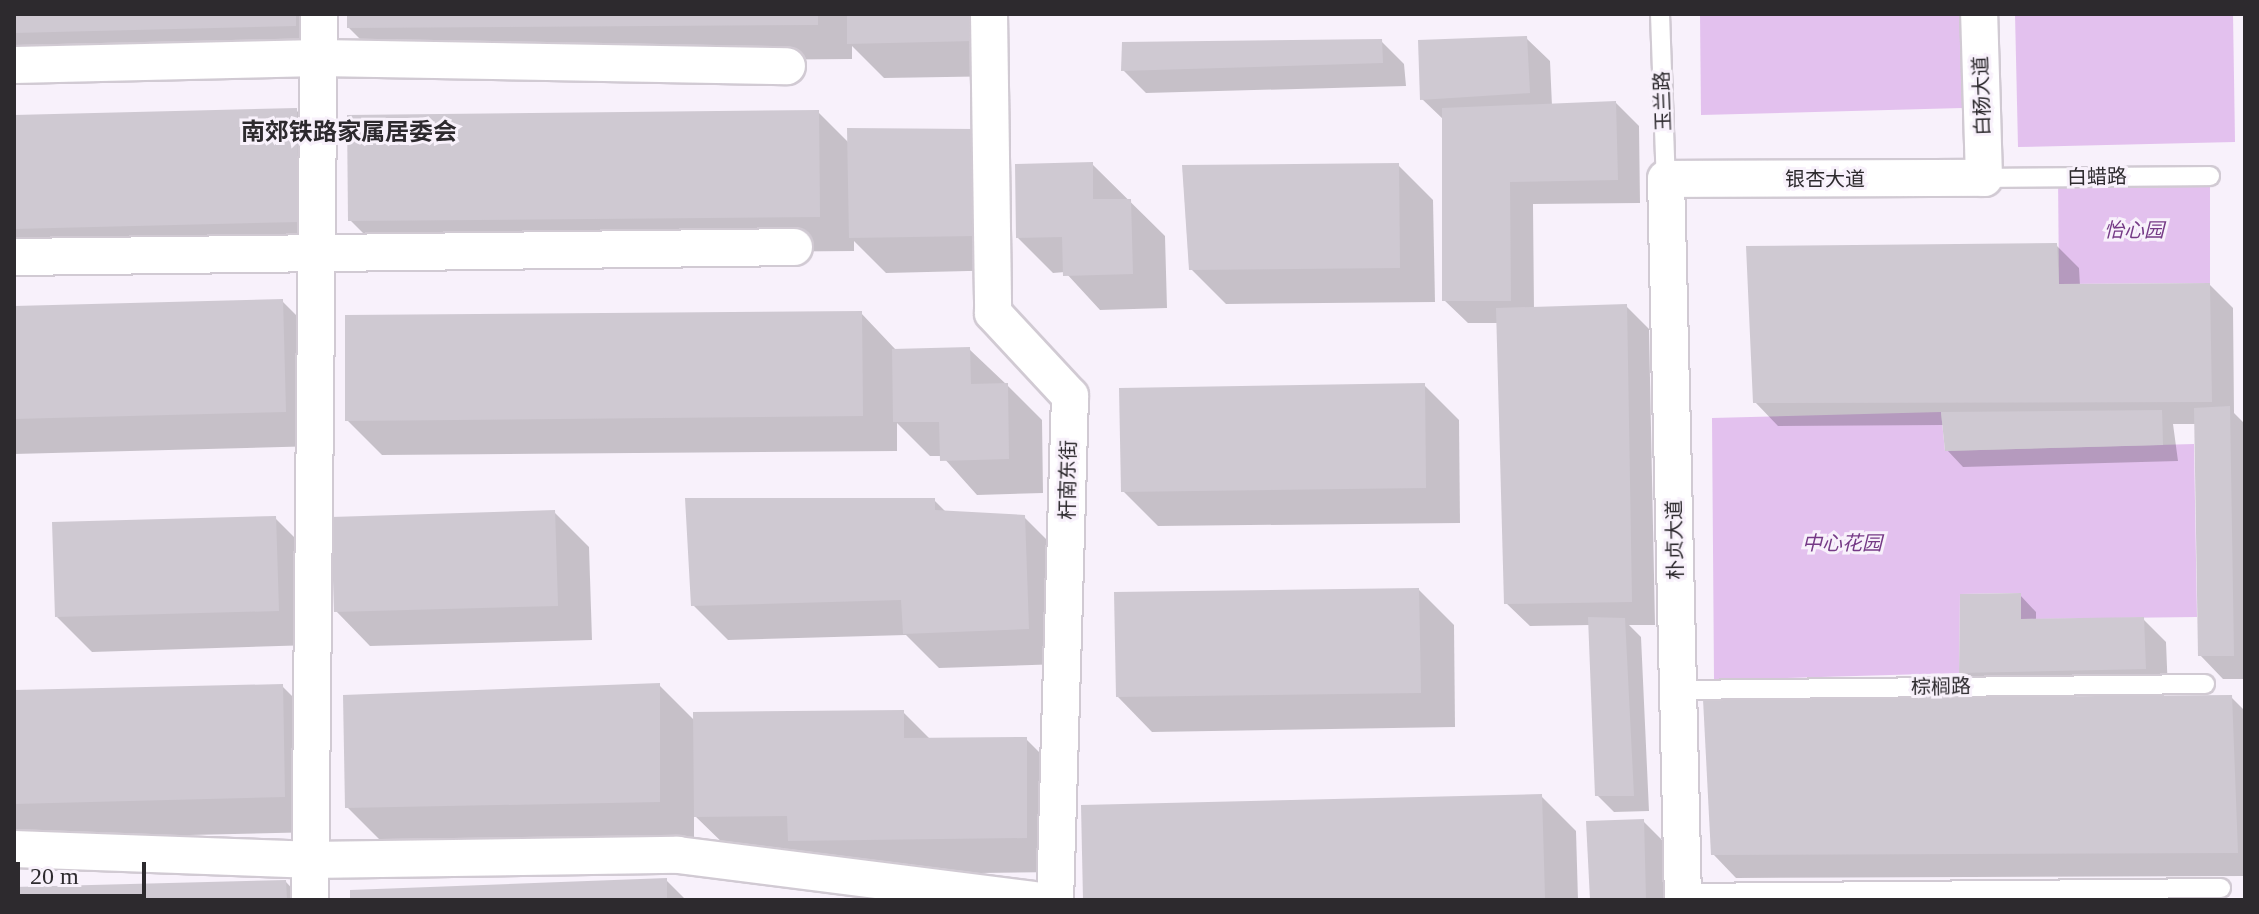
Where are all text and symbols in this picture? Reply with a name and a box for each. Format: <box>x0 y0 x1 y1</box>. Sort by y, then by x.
street label: 白杨大道 <box>1969 56 1995 136</box>
street label: 玉兰路 <box>1650 71 1676 131</box>
district label: 南郊铁路家属居委会 <box>241 119 457 147</box>
street label: 白蜡路 <box>2067 164 2127 190</box>
street label: 银杏大道 <box>1785 167 1865 191</box>
park label: 怡心园 <box>2104 218 2164 242</box>
street label: 杆南东街 <box>1055 440 1081 520</box>
street label: 朴贞大道 <box>1662 500 1688 580</box>
park label: 中心花园 <box>1802 531 1882 555</box>
street label: 棕榈路 <box>1911 674 1971 700</box>
scale bar <box>20 846 150 896</box>
text: 20 m <box>30 863 79 889</box>

